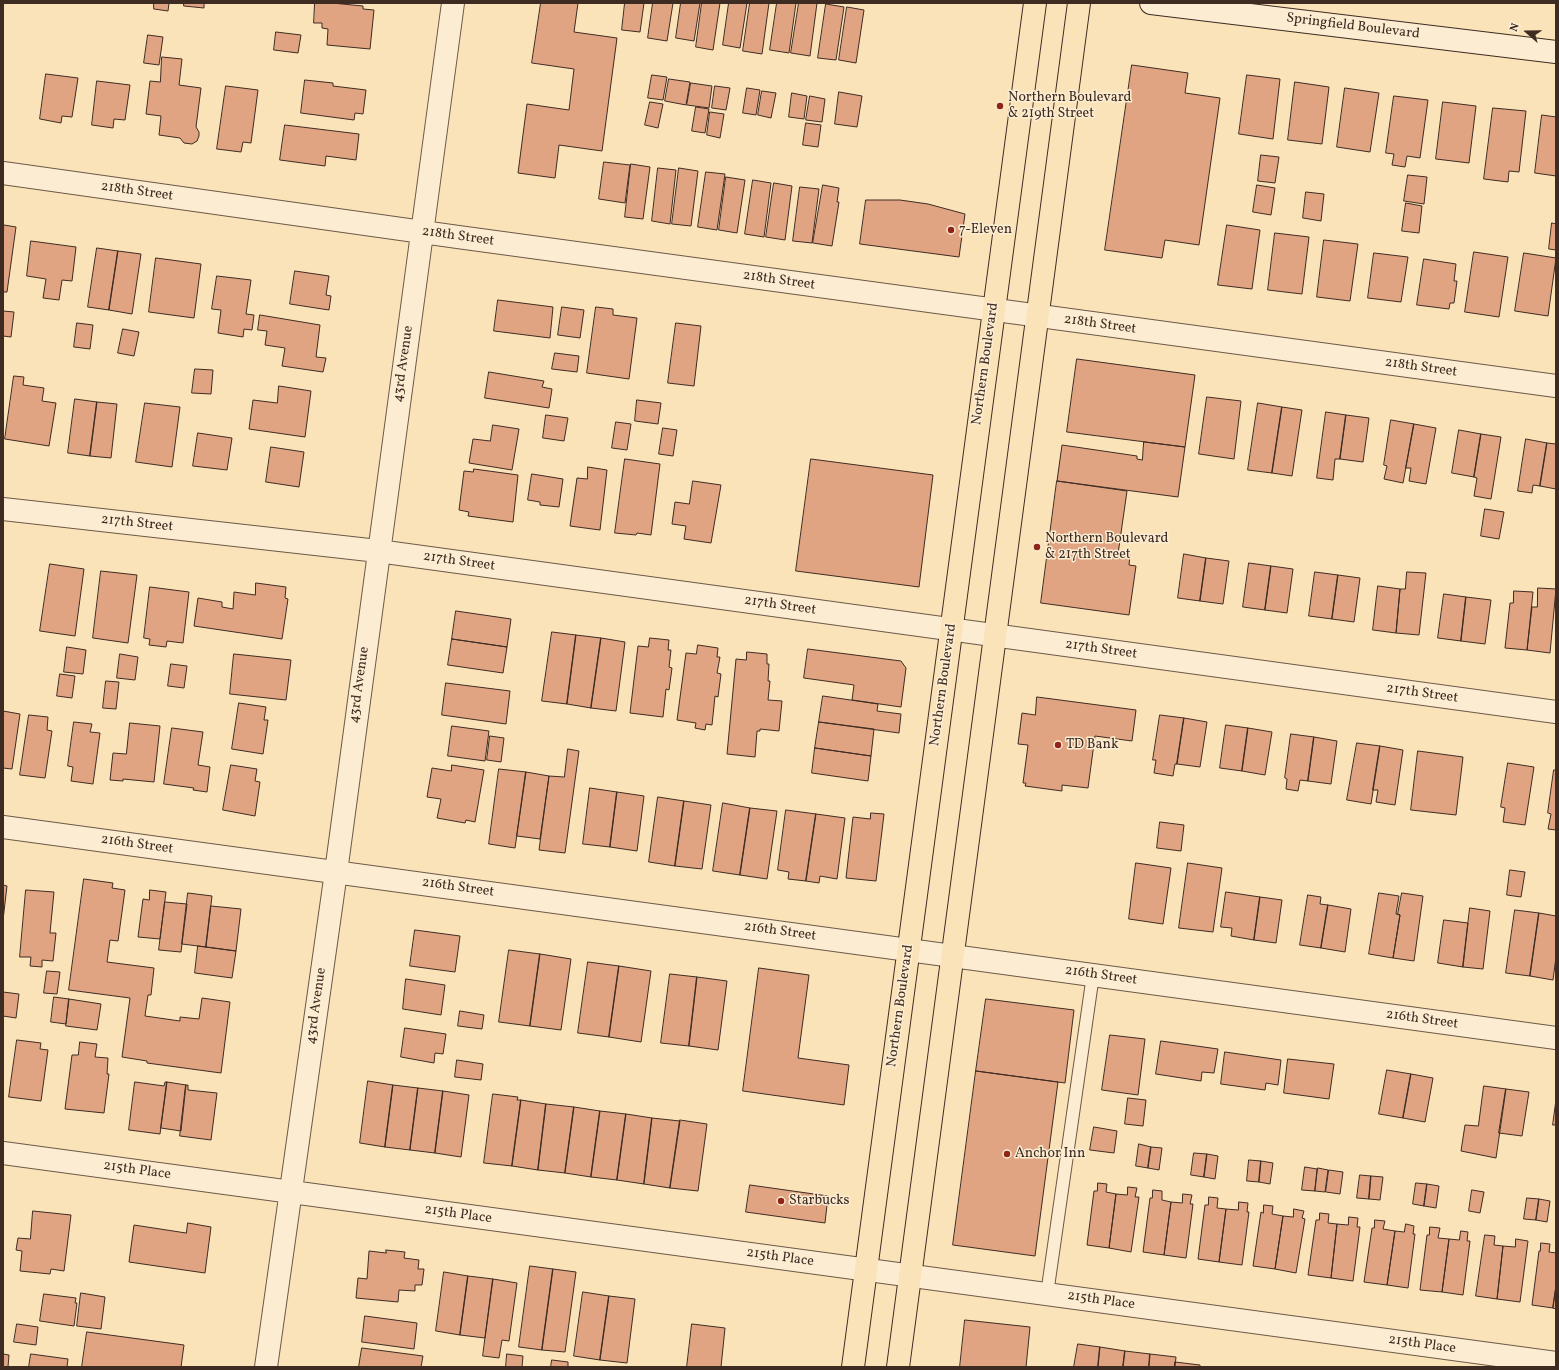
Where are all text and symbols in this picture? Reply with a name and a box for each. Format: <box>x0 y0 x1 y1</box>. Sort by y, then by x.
street label: Springfield Boulevard <box>1285 10 1421 44</box>
north arrow <box>1507 12 1547 52</box>
text: N <box>1507 21 1524 34</box>
place label: Northern Boulevard & 219th Street <box>1008 90 1131 122</box>
marker: Northern Boulevard & 219th Street <box>995 101 1005 111</box>
street label: 218th Street <box>100 179 174 205</box>
place label: 7-Eleven <box>959 222 1012 238</box>
street label: 218th Street <box>421 224 495 250</box>
marker: 7-Eleven <box>946 225 956 235</box>
street label: 218th Street <box>742 268 816 294</box>
street label: Northern Boulevard <box>969 302 1003 426</box>
street label: 218th Street <box>1063 312 1137 338</box>
street label: 43rd Avenue <box>390 325 418 403</box>
street label: 218th Street <box>1384 355 1458 381</box>
street label: 217th Street <box>100 512 174 536</box>
place label: Northern Boulevard & 217th Street <box>1045 531 1168 564</box>
marker: Northern Boulevard & 217th Street <box>1032 542 1042 552</box>
street label: 217th Street <box>422 549 496 575</box>
street label: 217th Street <box>743 593 817 619</box>
street label: Northern Boulevard <box>927 623 961 747</box>
street label: 217th Street <box>1064 637 1138 663</box>
street label: 43rd Avenue <box>346 646 374 724</box>
street label: 217th Street <box>1385 681 1459 707</box>
place label: TD Bank <box>1066 737 1119 753</box>
marker: TD Bank <box>1053 740 1063 750</box>
street label: 216th Street <box>100 832 174 858</box>
street label: 216th Street <box>421 875 495 901</box>
street label: 216th Street <box>743 919 817 945</box>
street label: Northern Boulevard <box>884 944 918 1068</box>
street label: 216th Street <box>1064 963 1138 989</box>
street label: 43rd Avenue <box>303 967 331 1045</box>
street label: 216th Street <box>1385 1007 1459 1033</box>
place label: Anchor Inn <box>1015 1146 1085 1162</box>
marker: Anchor Inn <box>1002 1149 1012 1159</box>
street label: 215th Place <box>102 1158 172 1184</box>
place label: Starbucks <box>789 1193 850 1209</box>
marker: Starbucks <box>776 1196 786 1206</box>
street label: 215th Place <box>423 1202 493 1228</box>
street label: 215th Place <box>745 1245 815 1271</box>
street label: 215th Place <box>1066 1288 1136 1314</box>
street label: 215th Place <box>1387 1332 1457 1358</box>

